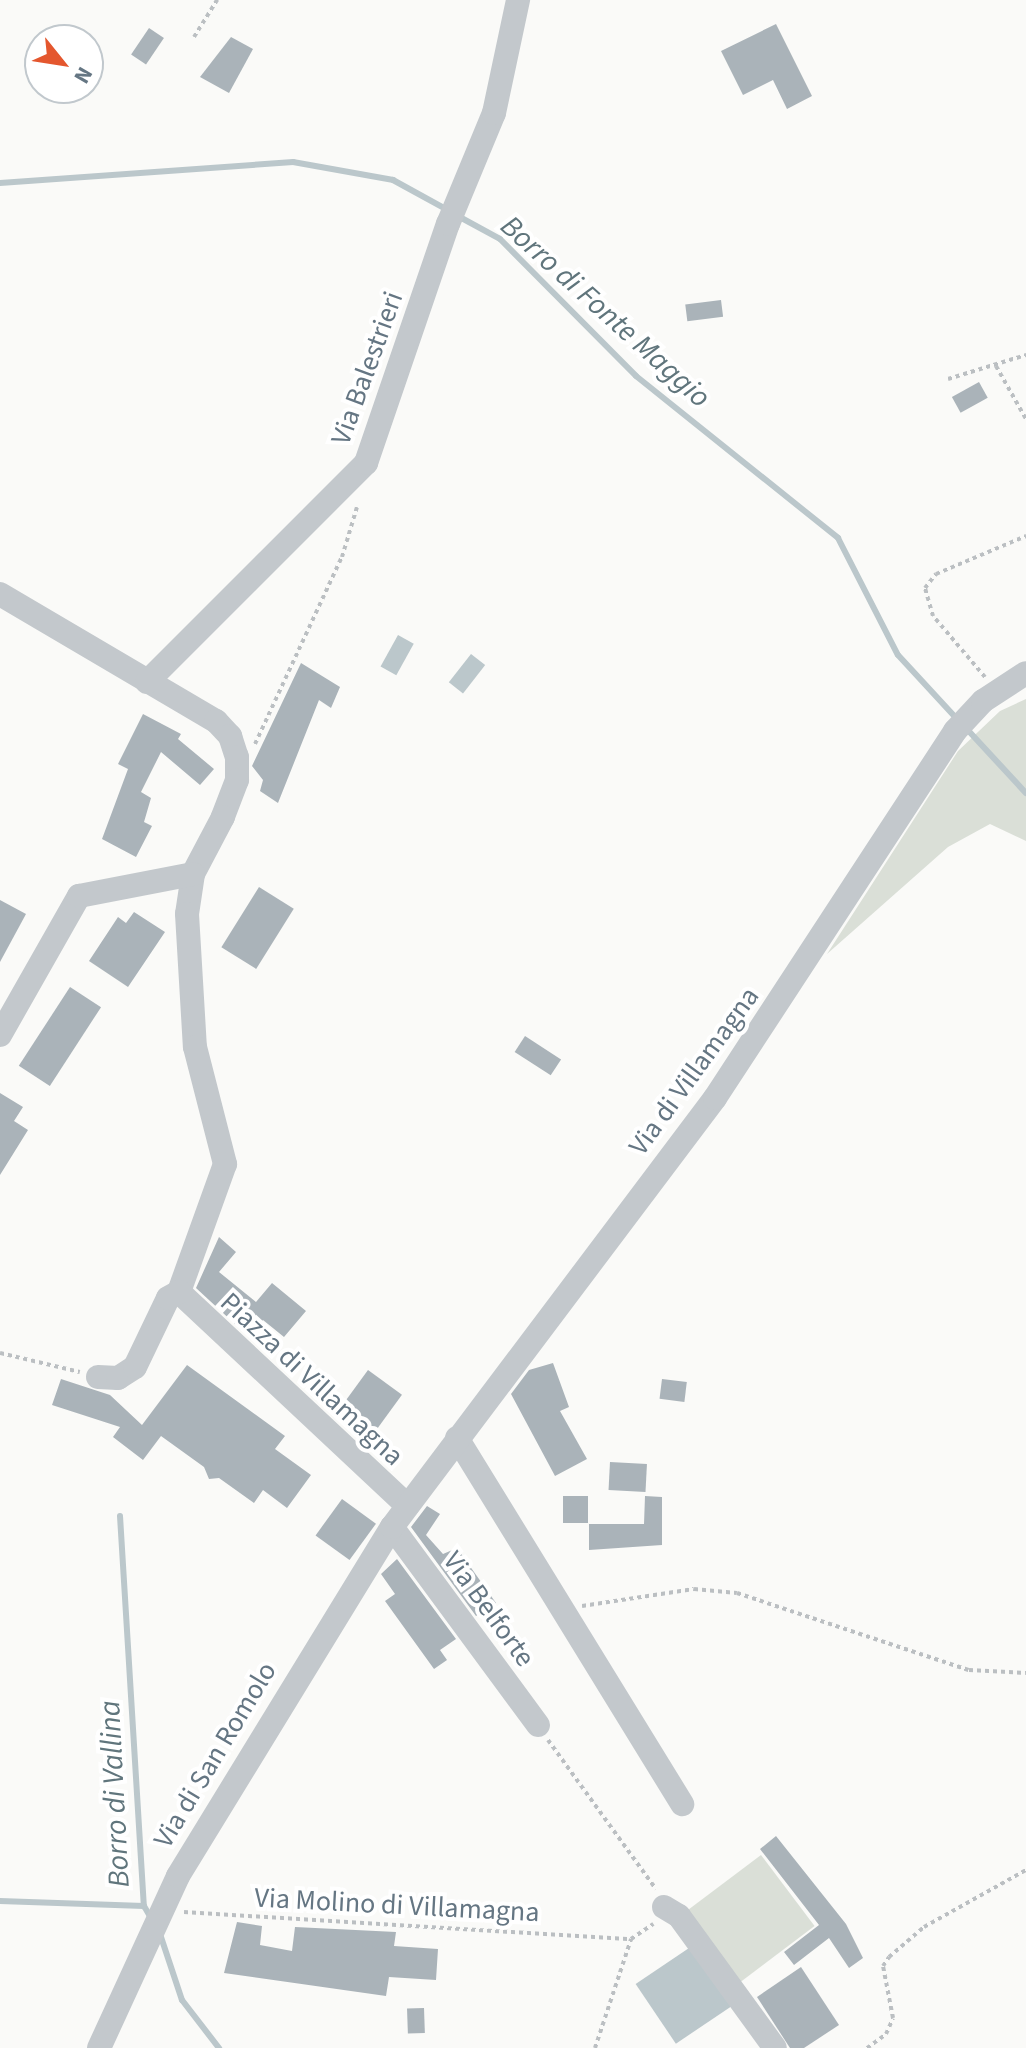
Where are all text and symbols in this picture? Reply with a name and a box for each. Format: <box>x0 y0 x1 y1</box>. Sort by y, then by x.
north arrow <box>24 24 104 104</box>
text: N <box>66 61 101 89</box>
water label: Borro di Fonte Maggio <box>493 208 717 416</box>
street label: Via Balestrieri <box>324 287 410 449</box>
street label: Via di Villamagna <box>622 980 766 1162</box>
street label: Piazza di Villamagna <box>213 1285 411 1473</box>
street label: Via Belforte <box>436 1545 542 1673</box>
street label: Via di San Romolo <box>146 1656 284 1854</box>
water label: Borro di Vallina <box>92 1700 138 1888</box>
street label: Via Molino di Villamagna <box>254 1881 540 1929</box>

